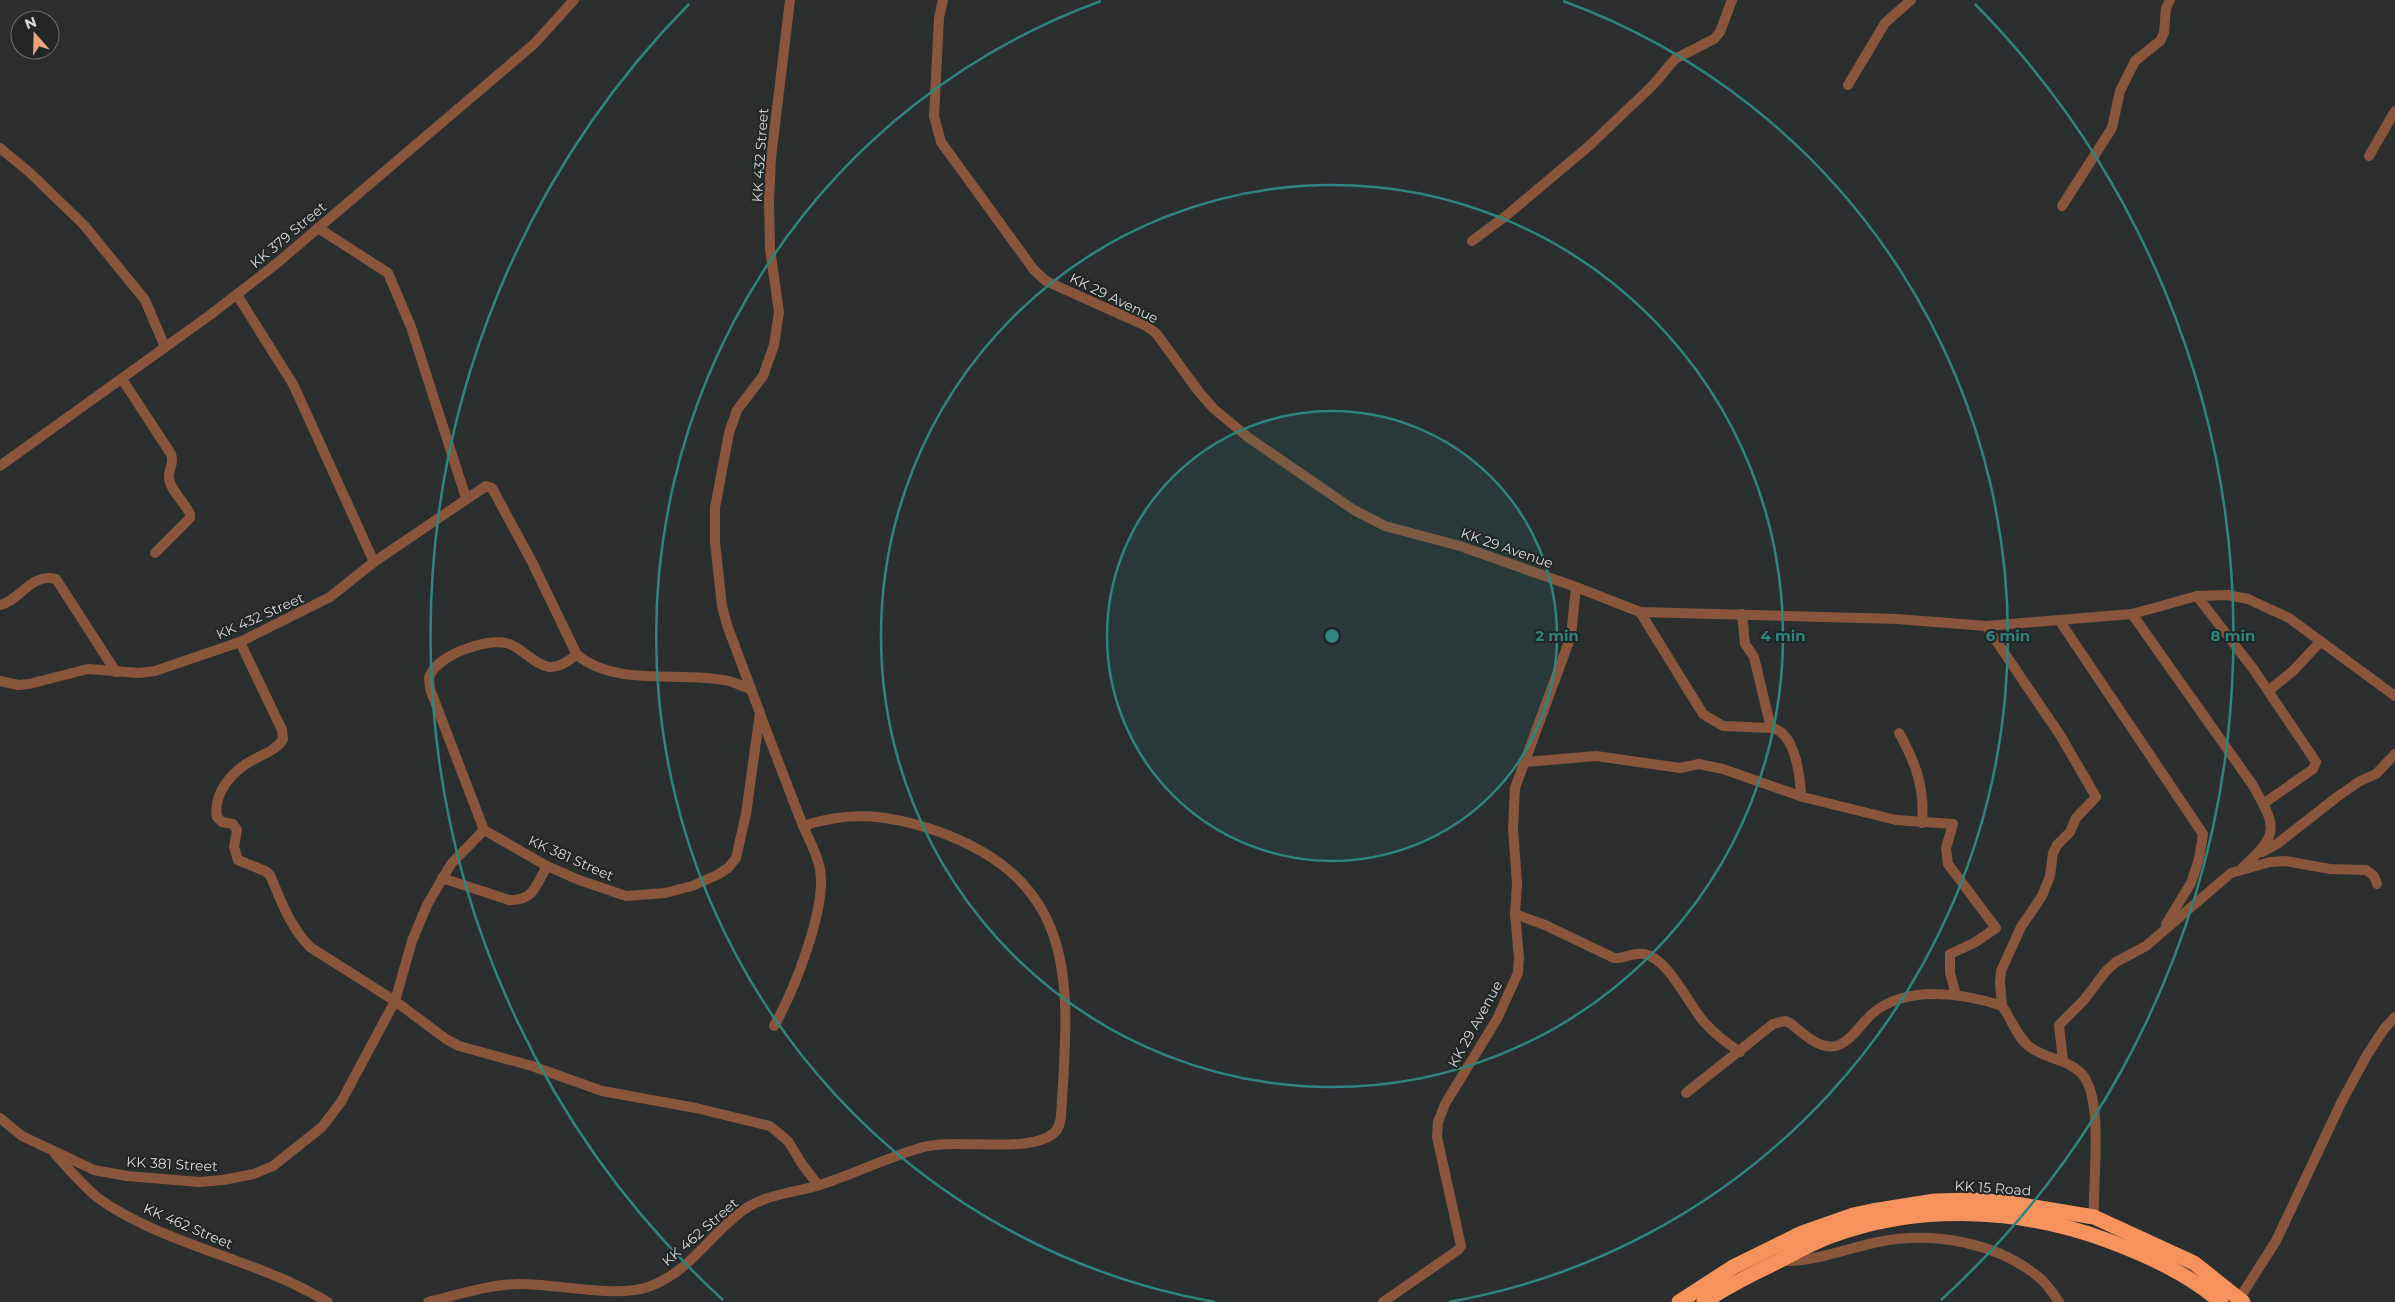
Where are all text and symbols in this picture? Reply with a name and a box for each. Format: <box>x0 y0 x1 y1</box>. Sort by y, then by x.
north arrow <box>10 10 60 60</box>
text: N <box>22 12 39 33</box>
street label: KK 432 Street <box>748 107 772 203</box>
street label: KK 379 Street <box>246 198 330 272</box>
street label: KK 29 Avenue <box>1067 269 1161 327</box>
street label: KK 29 Avenue <box>1458 524 1556 572</box>
street label: KK 432 Street <box>213 588 307 643</box>
text: 2 min <box>1535 626 1579 645</box>
text: 4 min <box>1760 626 1806 645</box>
text: 6 min <box>1986 626 2030 645</box>
text: 8 min <box>2211 626 2255 645</box>
centre of rings <box>1323 627 1341 645</box>
street label: KK 381 Street <box>526 831 617 885</box>
street label: KK 29 Avenue <box>1444 977 1506 1071</box>
street label: KK 381 Street <box>126 1153 218 1175</box>
street label: KK 15 Road <box>1954 1176 2032 1200</box>
street label: KK 462 Street <box>658 1194 742 1270</box>
street label: KK 462 Street <box>141 1199 236 1253</box>

